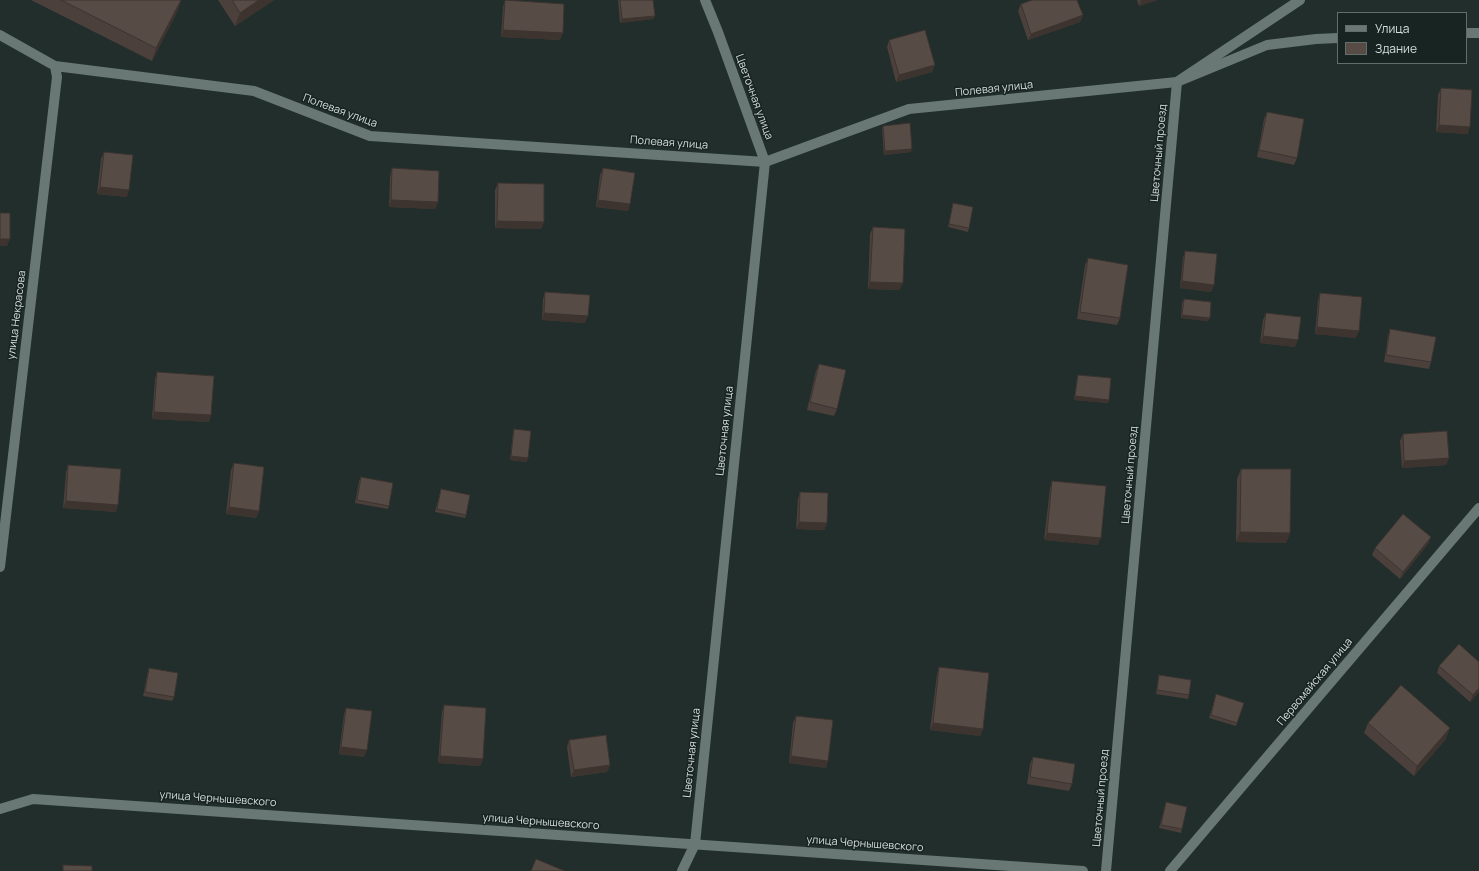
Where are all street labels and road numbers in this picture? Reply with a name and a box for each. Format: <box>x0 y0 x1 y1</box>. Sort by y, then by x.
street label: Цветочная улица <box>732 52 776 142</box>
street label: Полевая улица <box>954 78 1034 100</box>
street label: Полевая улица <box>301 91 379 131</box>
street label: Цветочный проезд <box>1148 104 1170 202</box>
street label: Полевая улица <box>630 134 708 152</box>
street label: улица Некрасова <box>5 270 29 360</box>
street label: Цветочная улица <box>714 386 736 476</box>
street label: Цветочный проезд <box>1119 426 1141 524</box>
street label: Первомайская улица <box>1275 636 1355 728</box>
street label: Цветочная улица <box>681 708 703 798</box>
street label: Цветочный проезд <box>1090 749 1112 847</box>
street label: улица Чернышевского <box>159 788 277 810</box>
street label: улица Чернышевского <box>482 811 600 833</box>
street label: улица Чернышевского <box>806 833 924 855</box>

